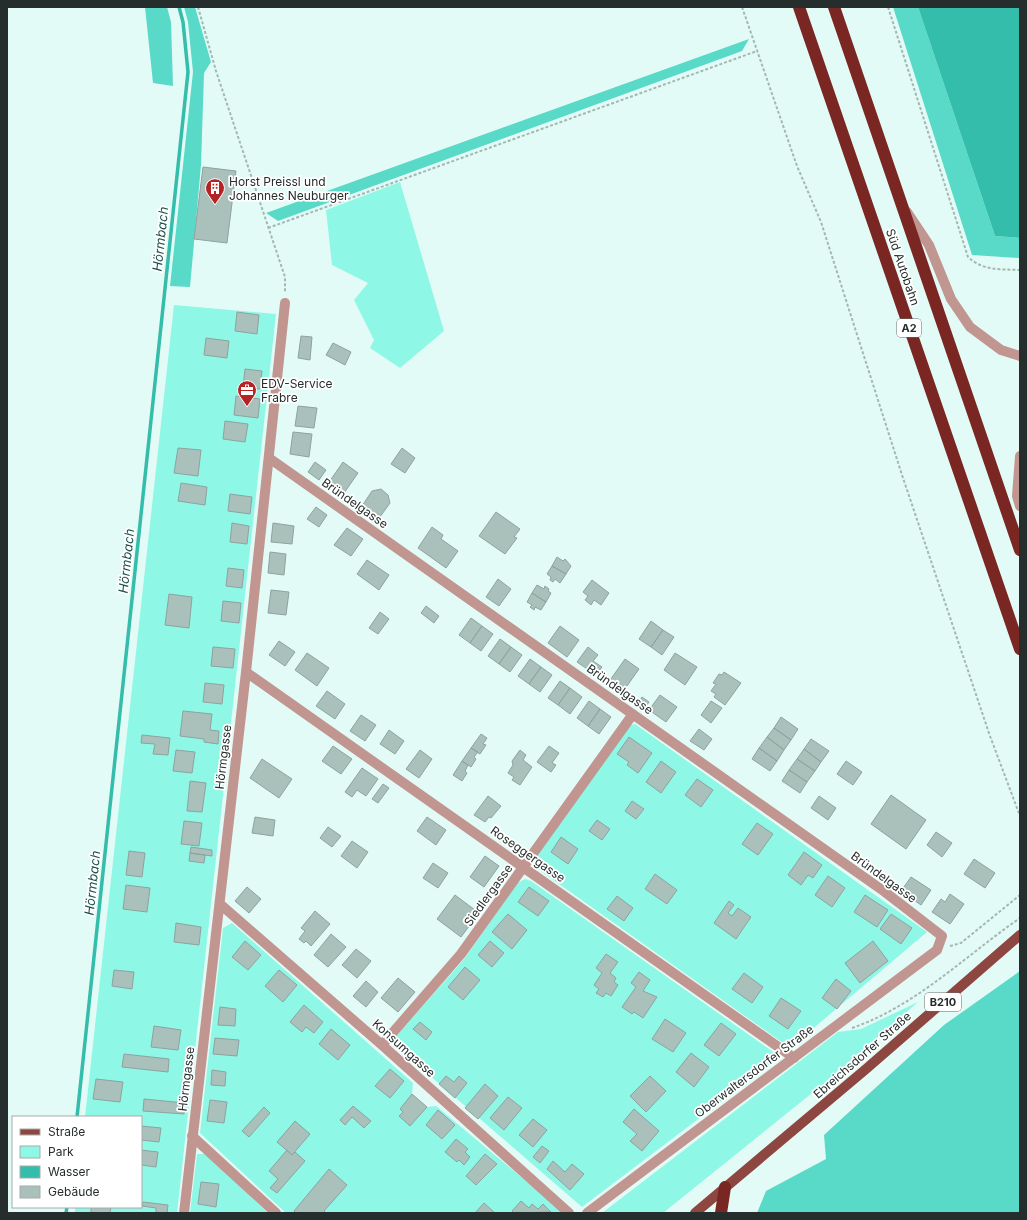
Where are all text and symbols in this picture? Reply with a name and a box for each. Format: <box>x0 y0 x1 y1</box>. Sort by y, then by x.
place label: Horst Preissl und Johannes Neuburger <box>229 174 349 203</box>
building icon: Horst Preissl und Johannes Neuburger <box>204 177 226 205</box>
water label: Hörmbach <box>149 206 171 272</box>
street label: Süd Autobahn <box>883 227 923 307</box>
road number: A2 <box>897 319 921 337</box>
place label: EDV-Service Frabre <box>261 376 333 405</box>
office icon: EDV-Service Frabre <box>236 379 258 407</box>
street label: Bründelgasse <box>319 475 391 531</box>
water label: Hörmbach <box>115 528 137 594</box>
street label: Bründelgasse <box>584 661 656 717</box>
street label: Hörmgasse <box>212 724 234 790</box>
street label: Roseggergasse <box>488 823 568 885</box>
street label: Bründelgasse <box>848 848 920 906</box>
water label: Hörmbach <box>81 850 103 916</box>
street label: Siedlergasse <box>460 861 516 929</box>
road number: B210 <box>925 993 961 1011</box>
street label: Ebreichsdorfer Straße <box>810 1008 914 1102</box>
street label: Konsumgasse <box>369 1016 439 1080</box>
street label: Oberwaltersdorfer Straße <box>692 1021 816 1121</box>
street label: Hörmgasse <box>175 1046 197 1112</box>
legend <box>12 1116 142 1208</box>
text: Straße <box>48 1124 85 1139</box>
text: Park <box>48 1144 74 1159</box>
text: Wasser <box>48 1164 91 1179</box>
text: Gebäude <box>48 1184 100 1199</box>

